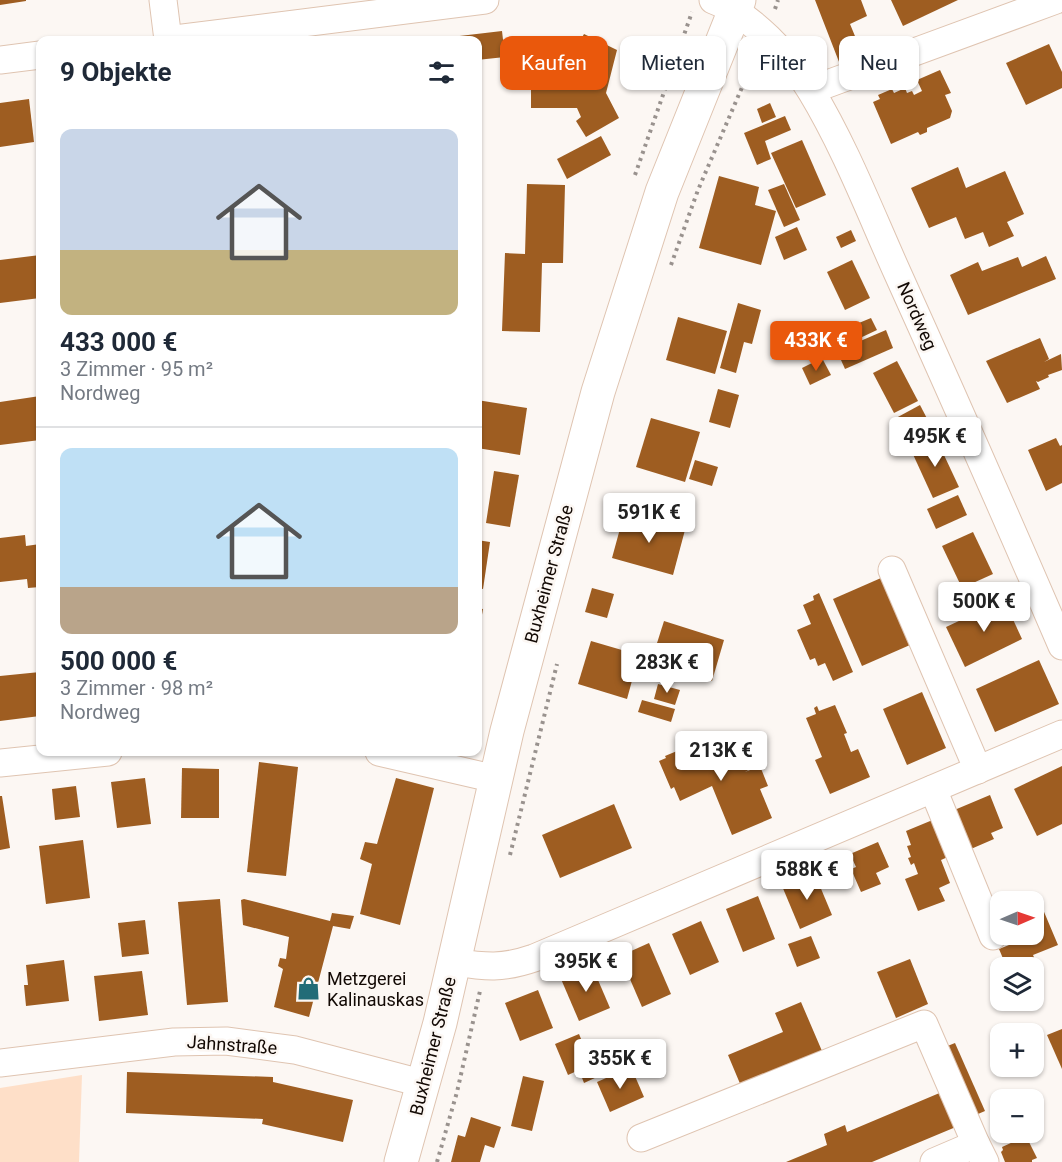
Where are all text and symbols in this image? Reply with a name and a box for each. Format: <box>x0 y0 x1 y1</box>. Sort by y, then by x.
chip: Kaufen <box>500 36 608 90</box>
chip: Mieten <box>620 36 726 90</box>
chip: Filter <box>738 36 827 90</box>
chip: Neu <box>839 36 919 90</box>
icon: filters <box>425 56 458 89</box>
text: 9 Objekte <box>60 57 171 87</box>
icon: home <box>205 168 313 276</box>
street label: Nordweg <box>893 278 942 353</box>
pin: 433K € <box>767 321 865 372</box>
text: 433 000 € <box>60 327 177 357</box>
text: 433K € <box>784 328 848 352</box>
text: 3 Zimmer · 95 m² <box>60 357 213 381</box>
text: Nordweg <box>60 381 140 405</box>
pin: 495K € <box>886 417 984 468</box>
text: 495K € <box>903 424 967 448</box>
icon: home <box>205 487 313 595</box>
pin: 591K € <box>600 493 698 544</box>
text: 591K € <box>617 500 681 524</box>
street label: Buxheimer Straße <box>520 502 577 645</box>
pin: 500K € <box>935 582 1033 633</box>
text: 500K € <box>952 589 1016 613</box>
pin: 283K € <box>618 643 716 694</box>
text: 500 000 € <box>60 646 177 676</box>
text: 283K € <box>635 650 699 674</box>
text: 3 Zimmer · 98 m² <box>60 676 213 700</box>
text: Nordweg <box>60 700 140 724</box>
pin: 213K € <box>672 731 770 782</box>
text: 213K € <box>689 738 753 762</box>
pin: 588K € <box>758 850 856 901</box>
text: 588K € <box>775 857 839 881</box>
north arrow <box>990 891 1044 945</box>
map controls <box>990 891 1044 1143</box>
pin: 395K € <box>537 942 635 993</box>
text: 395K € <box>554 949 618 973</box>
button: layers <box>990 957 1044 1011</box>
place label: Metzgerei Kalinauskas <box>327 968 424 1010</box>
street label: Buxheimer Straße <box>405 974 460 1117</box>
shop icon: Metzgerei Kalinauskas <box>296 976 322 1002</box>
button: + <box>990 1023 1044 1077</box>
street label: Jahnstraße <box>186 1031 278 1058</box>
pin: 355K € <box>571 1039 669 1090</box>
text: 355K € <box>588 1046 652 1070</box>
button: − <box>990 1089 1044 1143</box>

